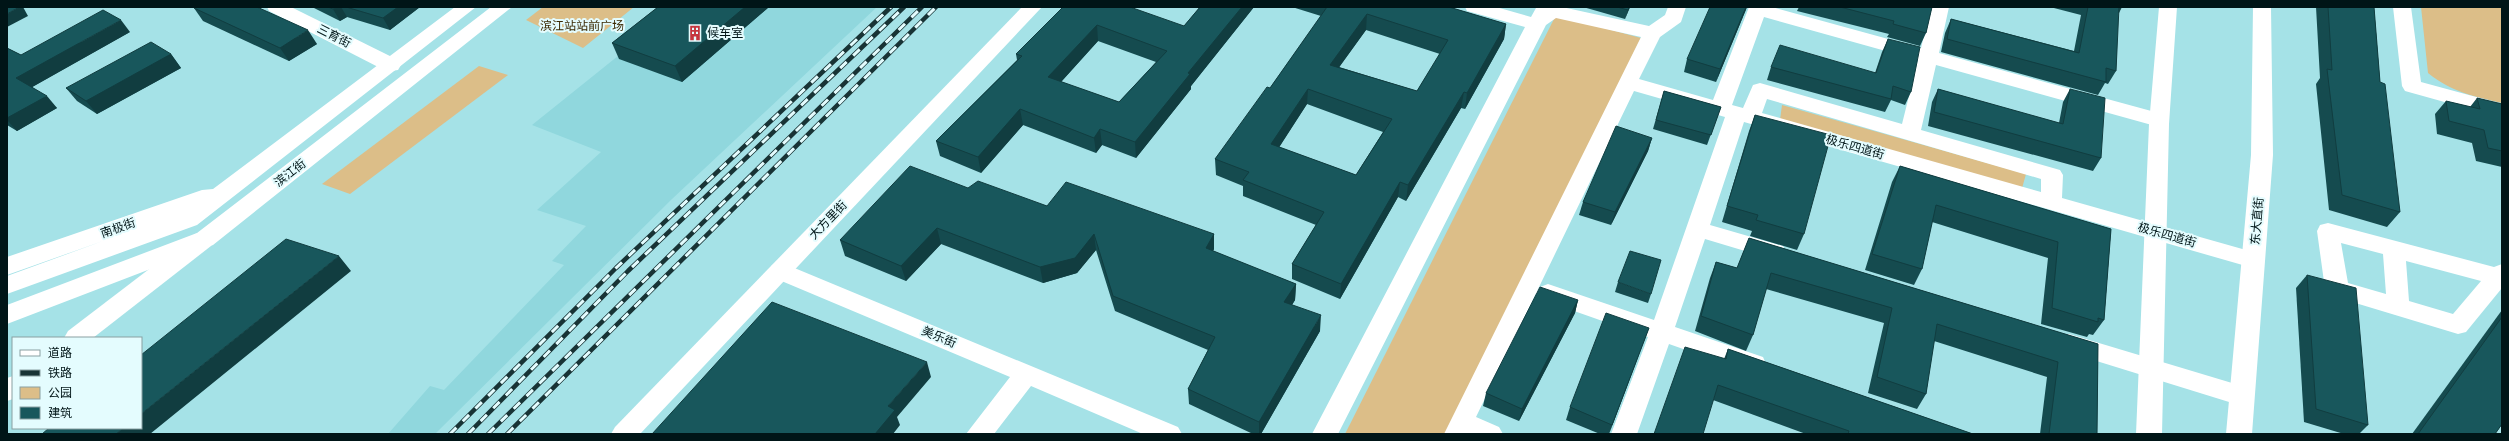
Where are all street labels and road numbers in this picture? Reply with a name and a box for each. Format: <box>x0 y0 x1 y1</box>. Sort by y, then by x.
street label: 三育街 <box>314 22 353 51</box>
street label: 极乐四道街 <box>1824 132 1886 163</box>
street label: 滨江街 <box>272 156 309 190</box>
street label: 东大直街 <box>2248 196 2267 246</box>
street label: 大方里街 <box>806 198 850 243</box>
street label: 南极街 <box>99 216 138 241</box>
street label: 极乐四道街 <box>2136 220 2198 251</box>
street label: 美乐街 <box>919 324 958 351</box>

